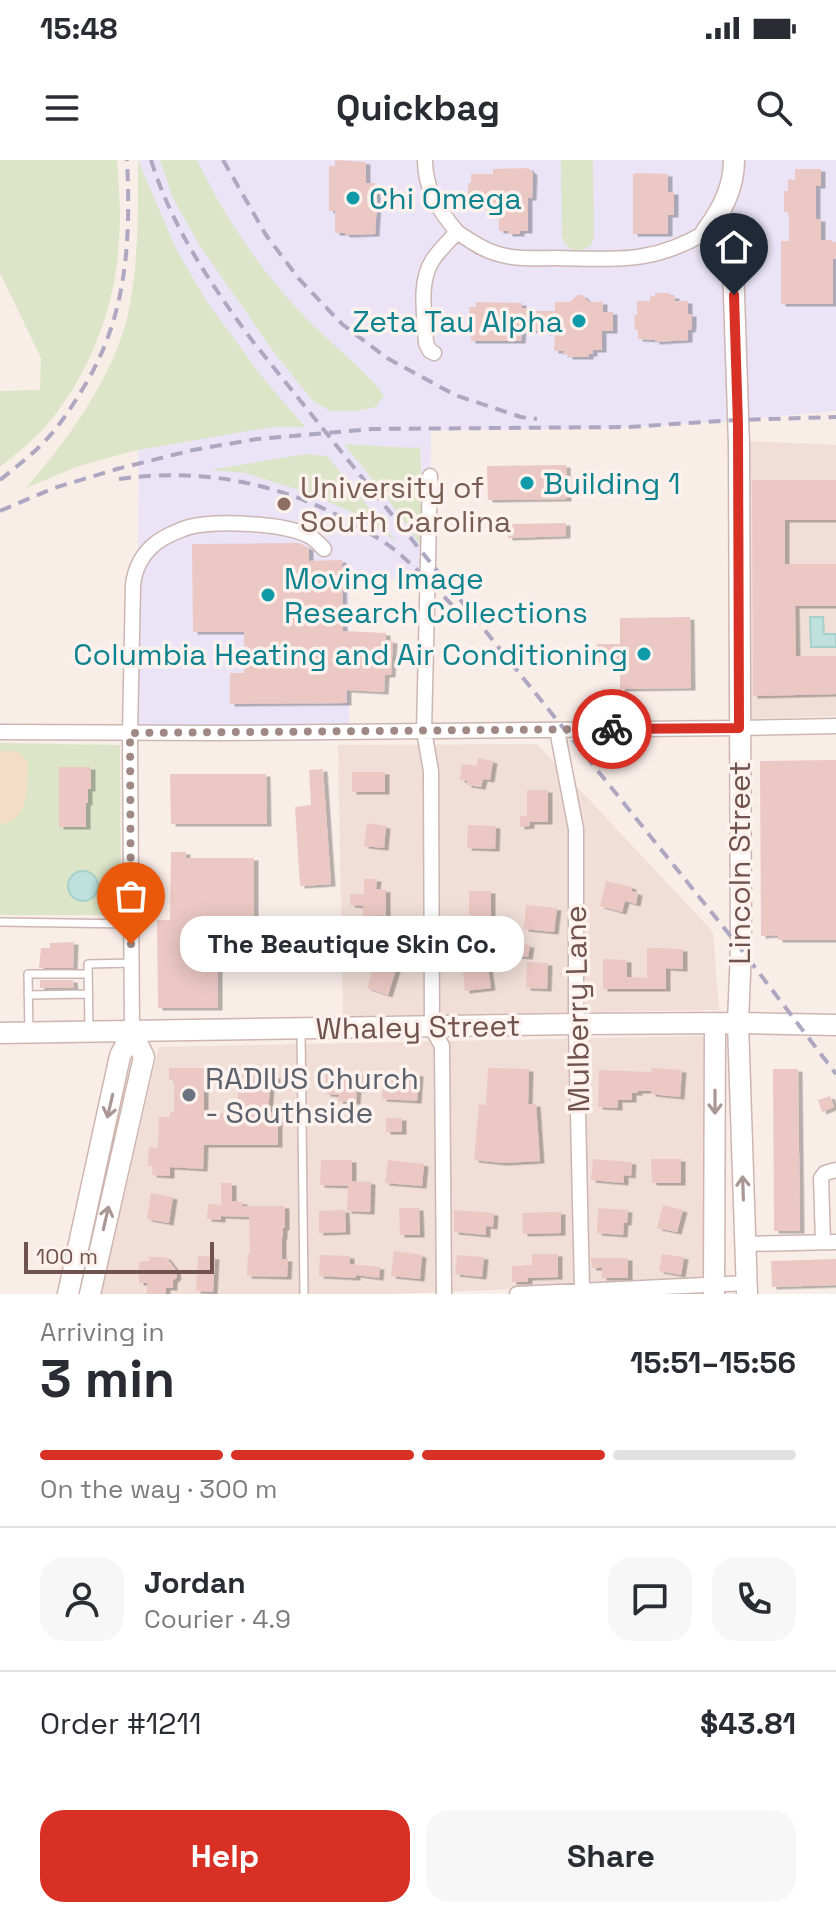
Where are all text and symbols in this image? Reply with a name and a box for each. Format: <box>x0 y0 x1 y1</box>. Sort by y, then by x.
text: 15:48 <box>40 9 118 48</box>
text: Quickbag <box>336 85 500 131</box>
icon: menu <box>40 86 84 130</box>
icon: search <box>752 86 796 130</box>
place label: Chi Omega <box>369 179 522 218</box>
marker: Chi Omega <box>344 189 362 207</box>
pin <box>700 213 768 295</box>
icon: home <box>712 225 756 269</box>
place label: Zeta Tau Alpha <box>352 302 563 341</box>
marker: Zeta Tau Alpha <box>570 312 588 330</box>
place label: Building 1 <box>543 464 680 503</box>
place label: University of South Carolina <box>300 468 511 541</box>
marker: Building 1 <box>518 474 536 492</box>
marker: University of South Carolina <box>275 495 293 513</box>
place label: Moving Image Research Collections <box>284 559 588 632</box>
marker: Moving Image Research Collections <box>259 586 277 604</box>
place label: Columbia Heating and Air Conditioning <box>73 635 628 674</box>
marker: Columbia Heating and Air Conditioning <box>635 645 653 663</box>
courier <box>572 689 652 769</box>
icon: bike <box>590 707 634 751</box>
street label: Lincoln Street <box>720 761 759 965</box>
pin <box>97 862 165 944</box>
icon: bag <box>109 874 153 918</box>
street label: Mulberry Lane <box>556 905 598 1113</box>
callout: The Beautique Skin Co. <box>179 916 523 972</box>
text: The Beautique Skin Co. <box>207 927 497 961</box>
street label: Whaley Street <box>315 1006 521 1048</box>
place label: RADIUS Church - Southside <box>205 1059 419 1132</box>
marker: RADIUS Church - Southside <box>180 1086 198 1104</box>
one-way arrow <box>707 1088 723 1115</box>
one-way arrow <box>102 1093 117 1119</box>
one-way arrow <box>736 1175 751 1202</box>
one-way arrow <box>99 1205 114 1231</box>
scale bar <box>24 1238 214 1274</box>
text: 100 m <box>36 1242 98 1270</box>
text: Arriving in <box>40 1315 164 1349</box>
text: 15:51–15:56 <box>630 1343 796 1382</box>
text: 3 min <box>40 1346 175 1412</box>
text: On the way · 300 m <box>40 1472 277 1506</box>
button: person <box>40 1557 124 1641</box>
button: chat <box>608 1557 692 1641</box>
button: phone <box>712 1557 796 1641</box>
text: Jordan <box>144 1563 246 1602</box>
text: Courier · 4.9 <box>144 1602 291 1636</box>
text: Order #1211 <box>40 1704 202 1743</box>
text: $43.81 <box>700 1704 796 1743</box>
button: Help <box>40 1810 410 1902</box>
button: Share <box>426 1810 796 1902</box>

